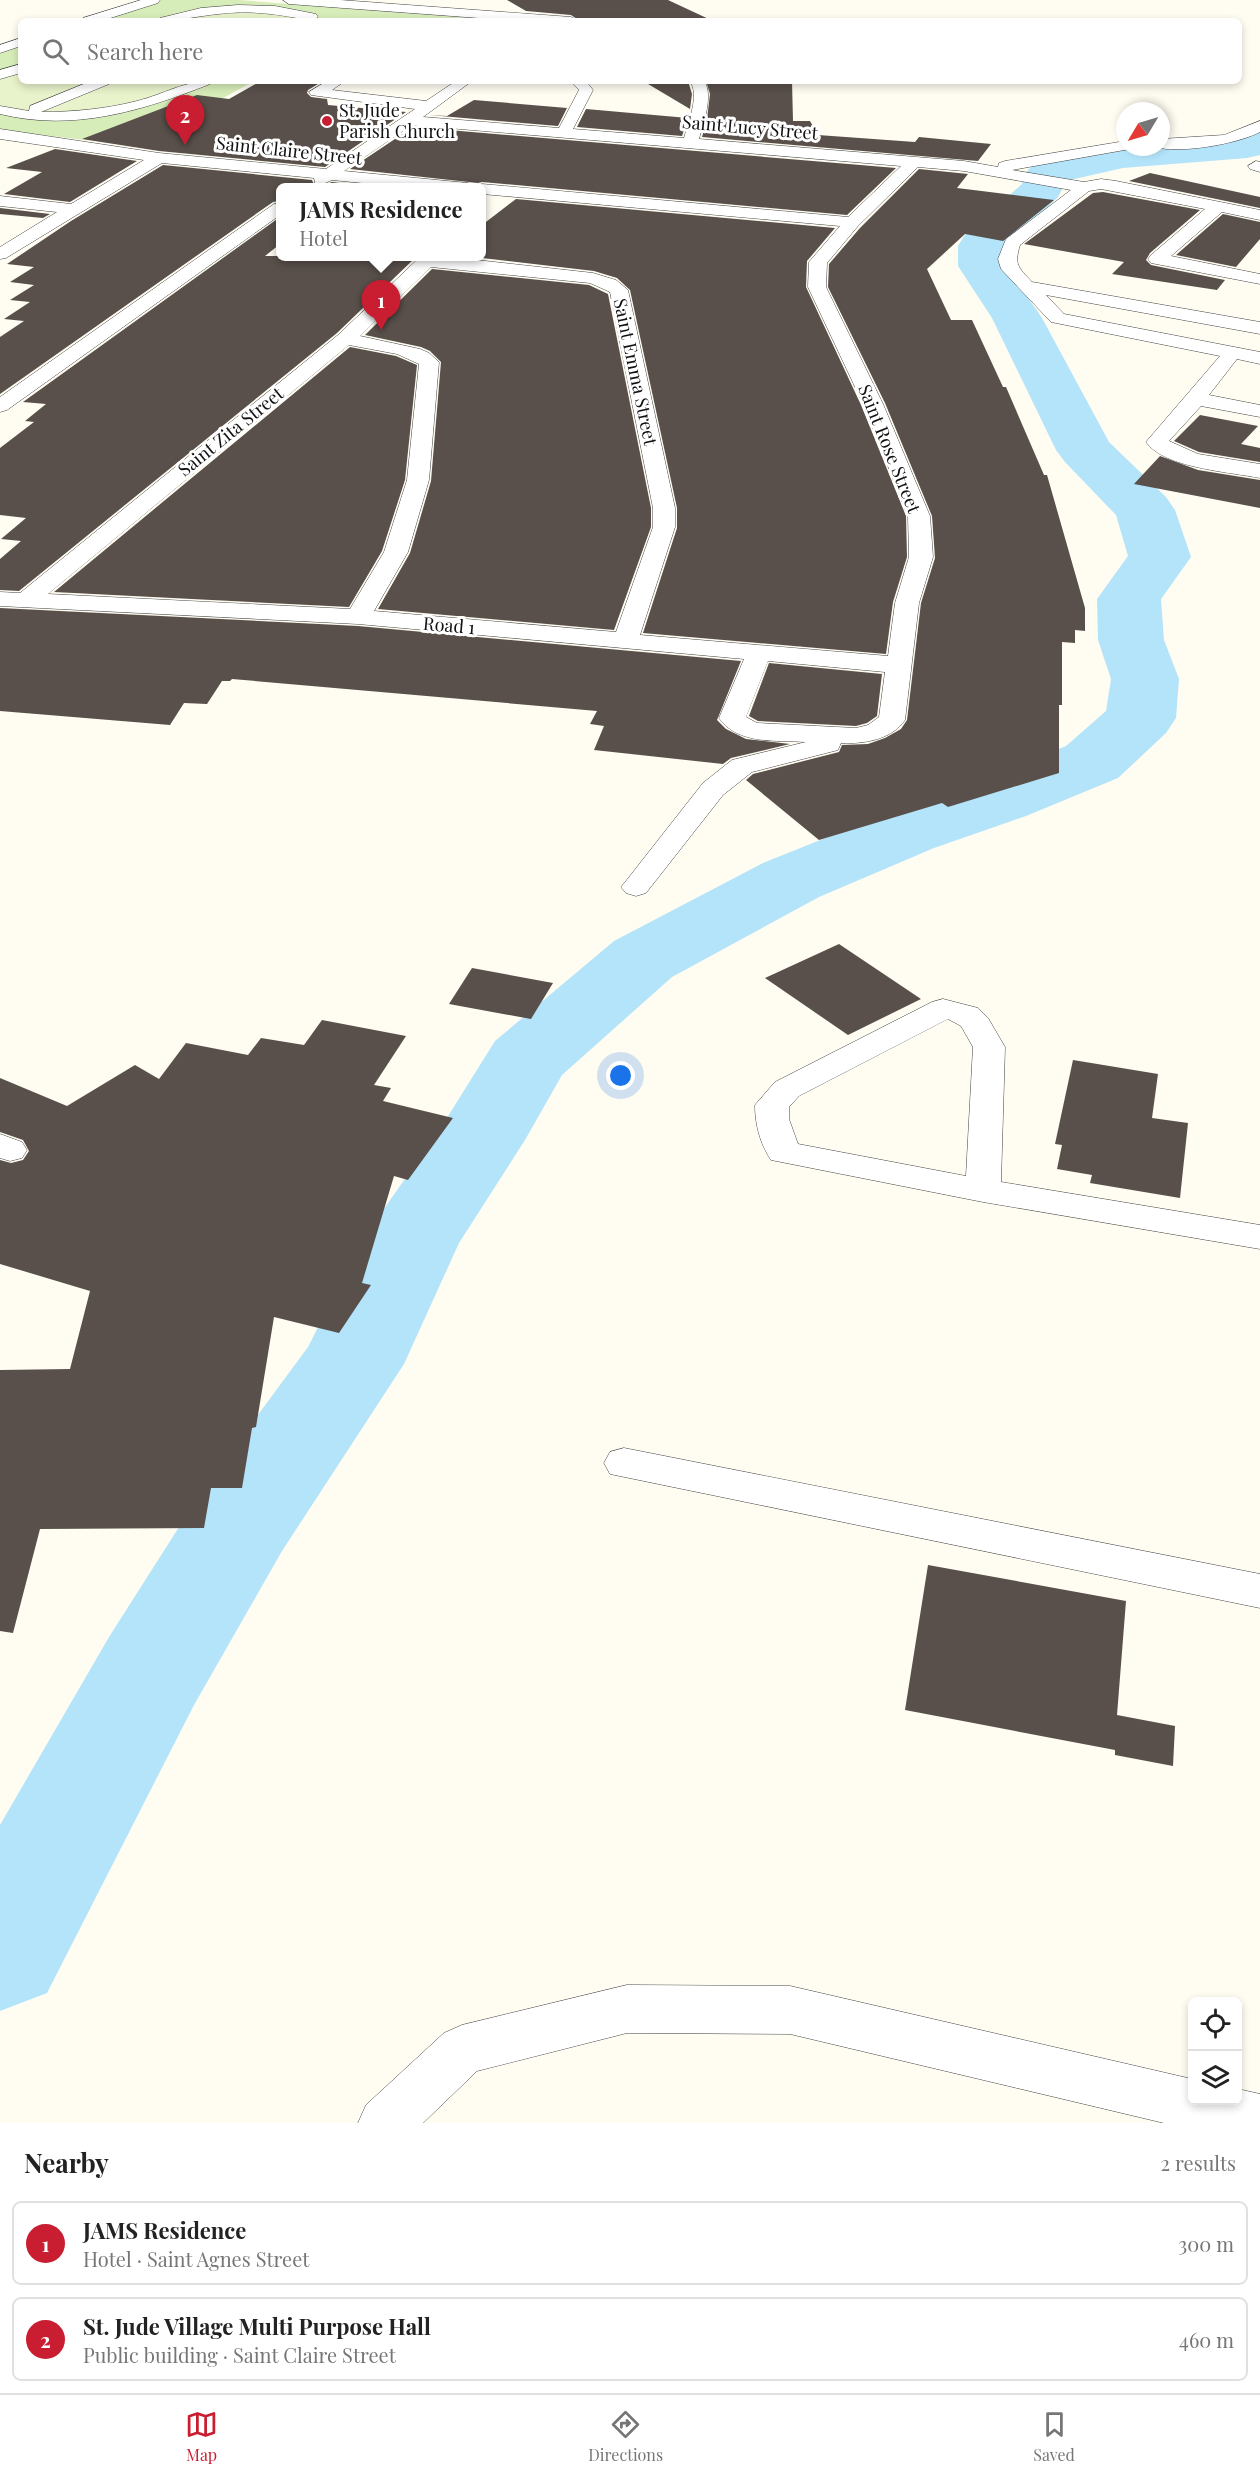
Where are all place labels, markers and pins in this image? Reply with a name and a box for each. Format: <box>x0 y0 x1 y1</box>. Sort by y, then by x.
pin: 2 <box>166 96 204 145</box>
place label: St. Jude Parish Church <box>339 98 456 143</box>
marker: St. Jude Parish Church <box>320 114 334 128</box>
pin: 1 <box>362 280 400 330</box>

